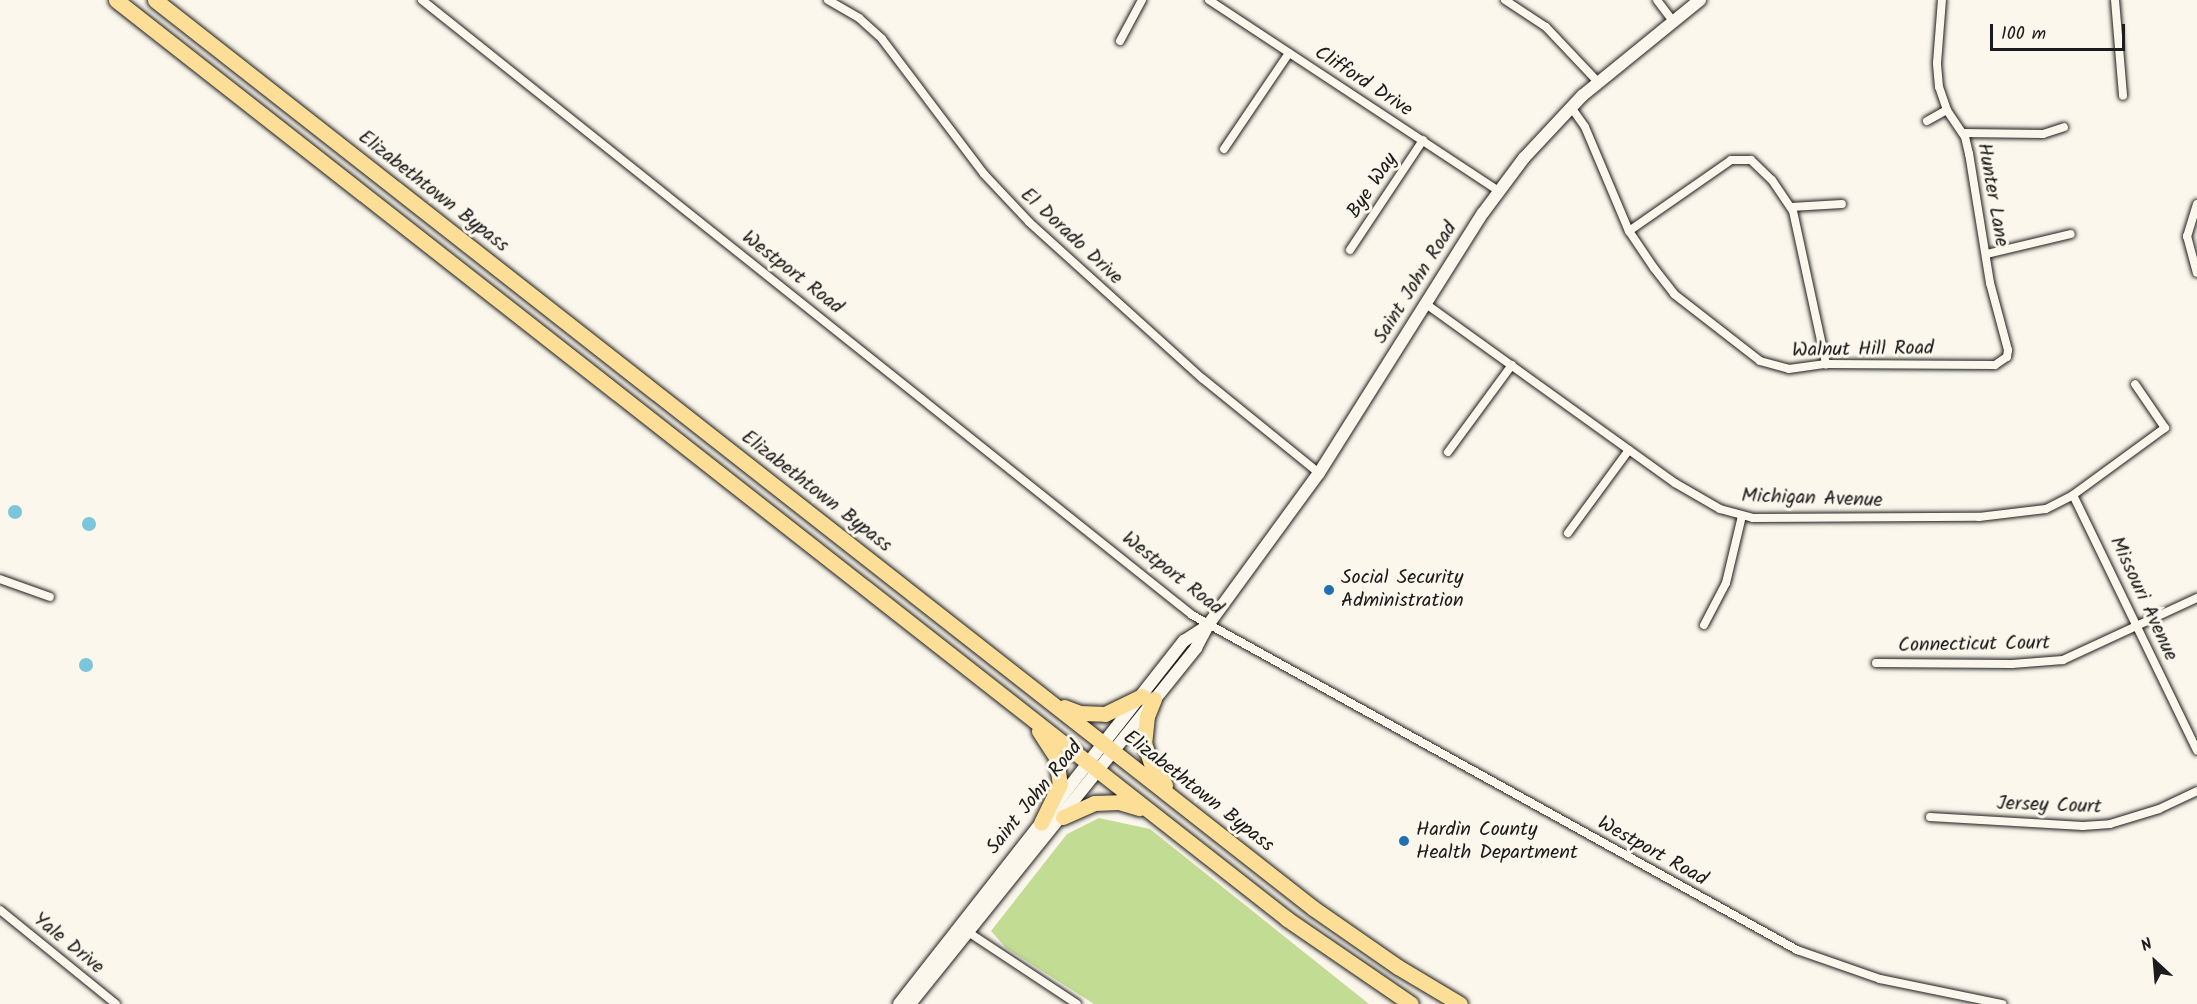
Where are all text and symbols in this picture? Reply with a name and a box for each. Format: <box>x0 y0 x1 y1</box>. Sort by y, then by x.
scale bar <box>1993 12 2128 50</box>
text: 100 m <box>2001 20 2046 49</box>
street label: Clifford Drive <box>1309 41 1417 123</box>
street label: Elizabethtown Bypass <box>353 126 513 258</box>
street label: Hunter Lane <box>1971 141 2013 249</box>
street label: Bye Way <box>1342 149 1404 223</box>
street label: El Dorado Drive <box>1015 183 1127 291</box>
street label: Saint John Road <box>1369 218 1463 348</box>
street label: Westport Road <box>737 226 847 320</box>
street label: Walnut Hill Road <box>1792 337 1934 363</box>
street label: Elizabethtown Bypass <box>736 426 896 558</box>
street label: Michigan Avenue <box>1741 485 1883 513</box>
street label: Westport Road <box>1117 527 1227 621</box>
street label: Missouri Avenue <box>2104 533 2182 665</box>
place label: Social Security Administration <box>1341 566 1464 613</box>
marker: Social Security Administration <box>1322 583 1336 597</box>
street label: Connecticut Court <box>1898 632 2050 658</box>
street label: Elizabethtown Bypass <box>1118 726 1278 858</box>
street label: Saint John Road <box>982 736 1088 860</box>
street label: Jersey Court <box>1996 792 2102 820</box>
street label: Westport Road <box>1593 812 1711 892</box>
place label: Hardin County Health Department <box>1416 818 1578 865</box>
marker: Hardin County Health Department <box>1397 834 1411 848</box>
street label: Yale Drive <box>28 908 108 980</box>
north arrow <box>2125 932 2185 992</box>
text: N <box>2137 932 2157 959</box>

